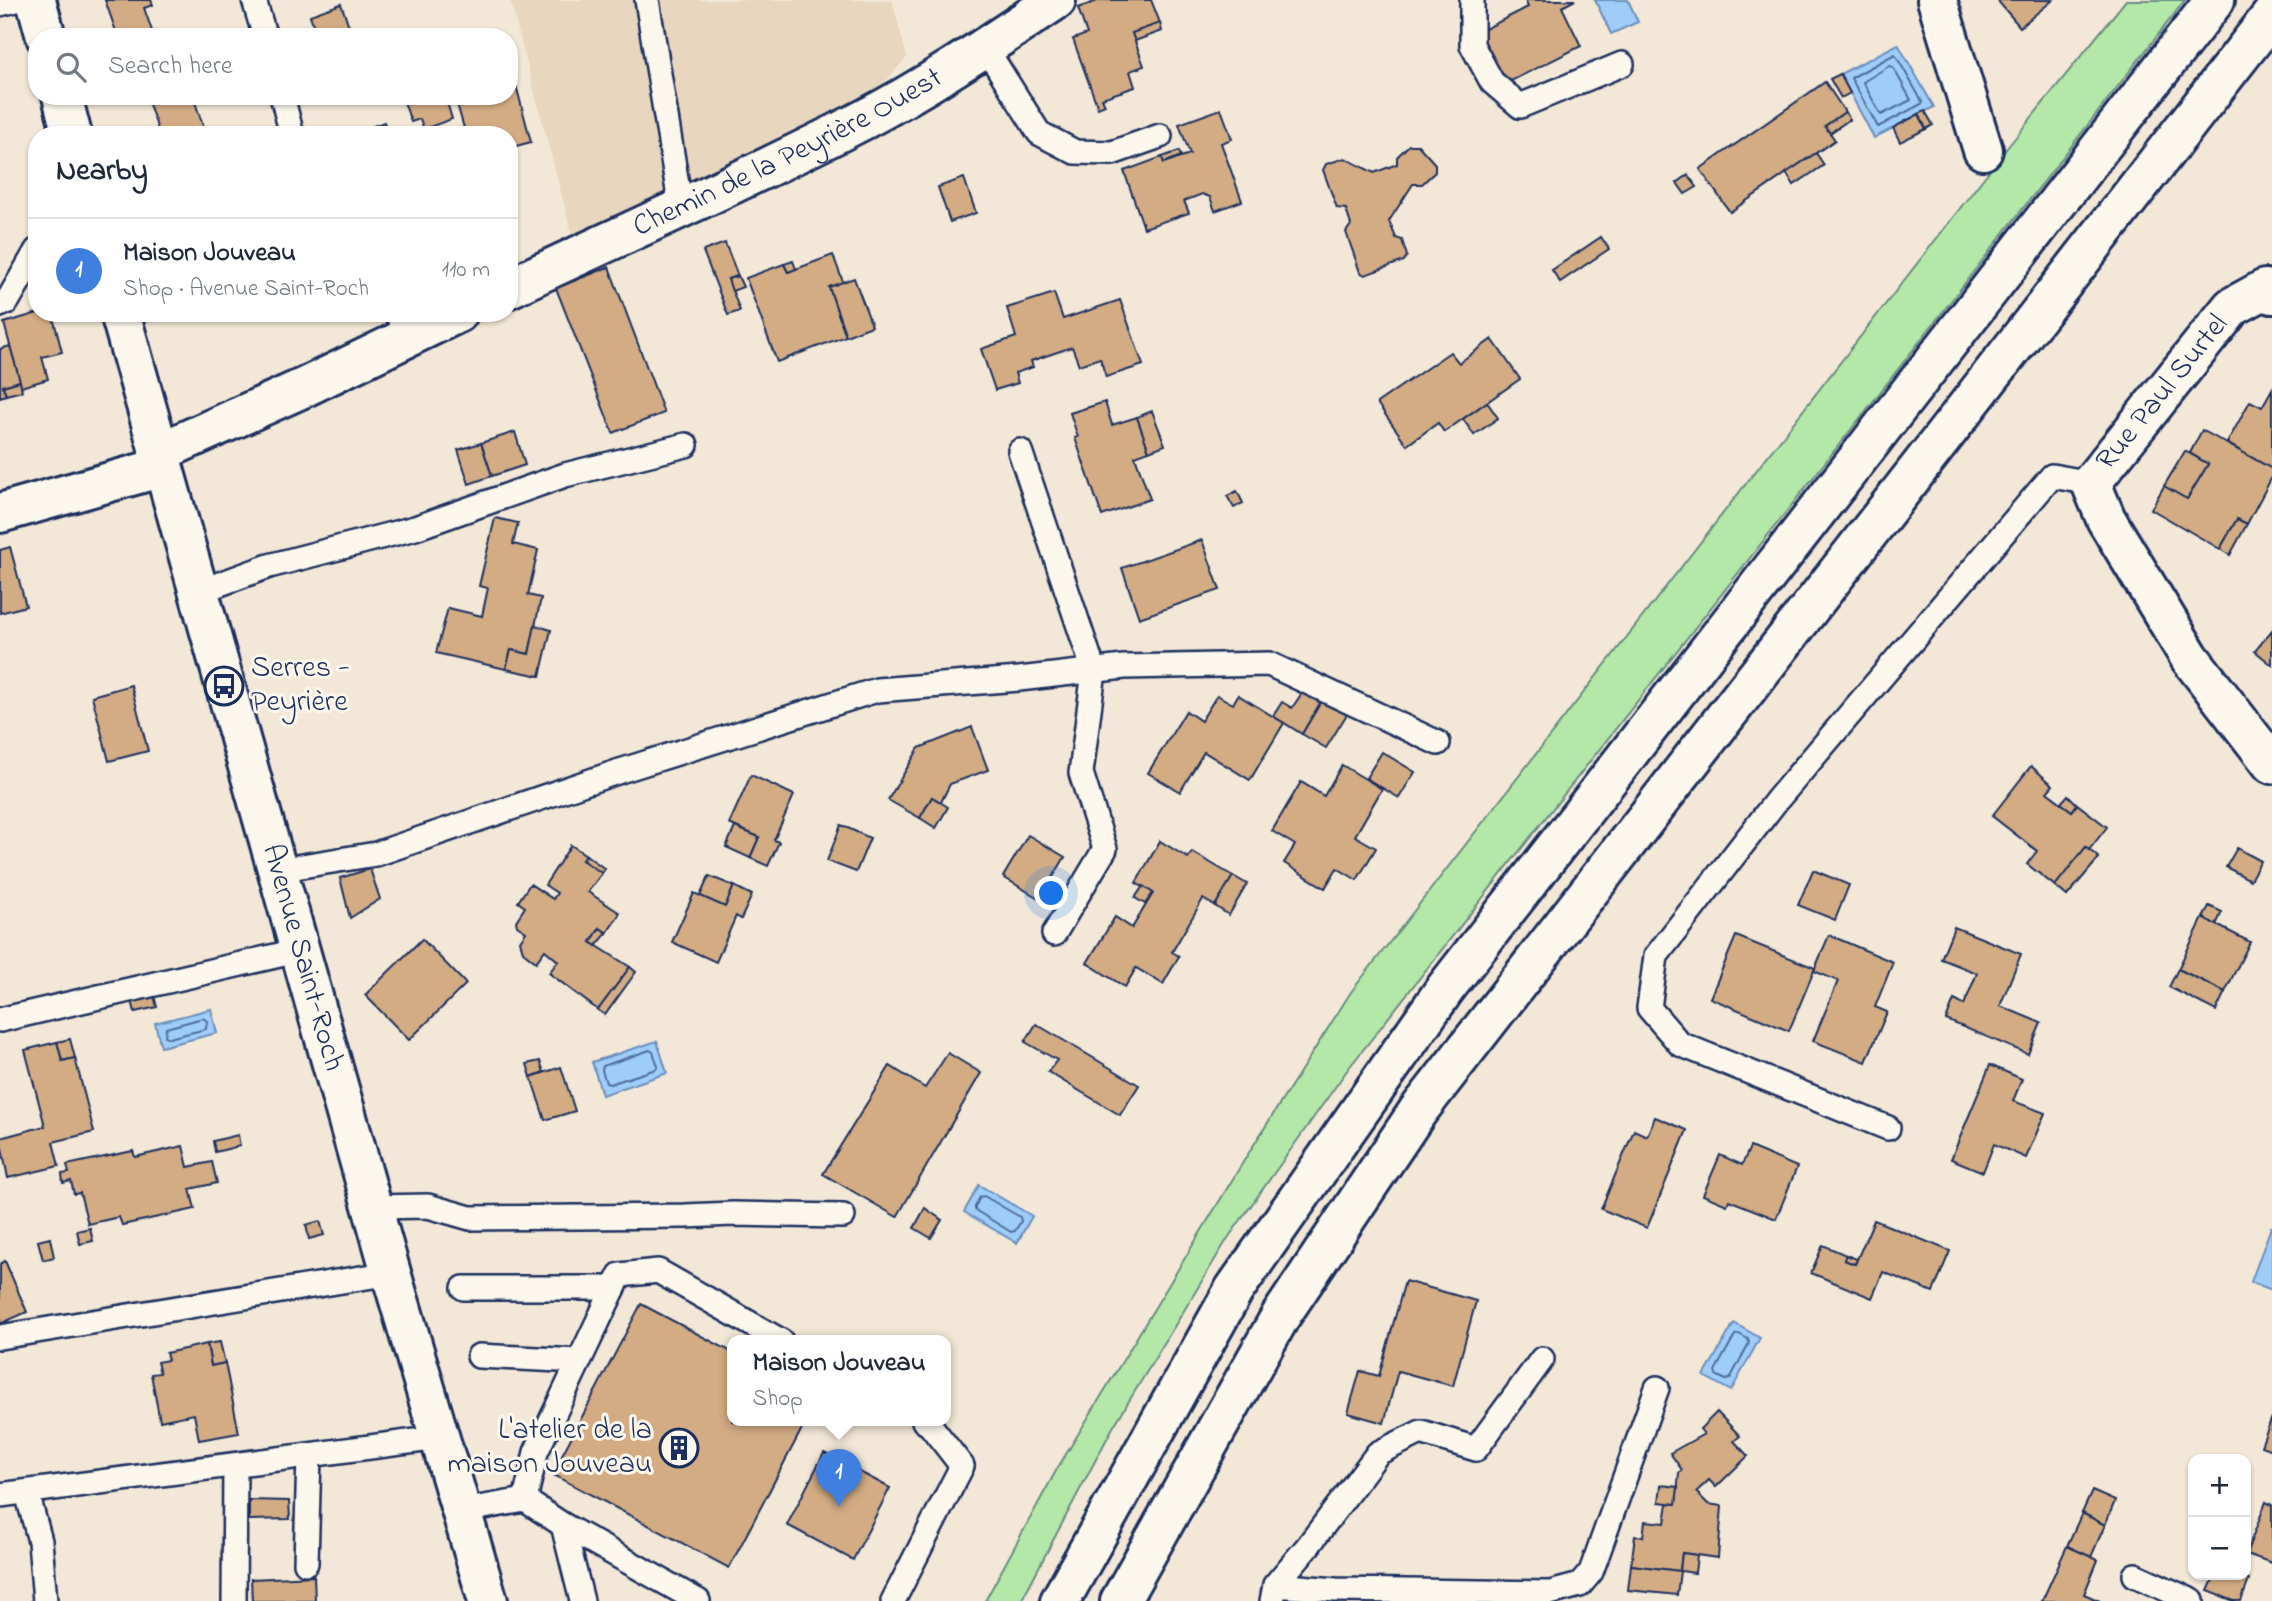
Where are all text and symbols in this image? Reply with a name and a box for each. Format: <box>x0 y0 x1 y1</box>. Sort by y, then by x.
search box <box>28 28 518 105</box>
icon: search <box>52 48 90 86</box>
text: Search here <box>108 48 233 86</box>
street label: Chemin de la Peyrière Ouest <box>626 57 952 249</box>
text: Nearby <box>56 150 148 194</box>
text: Maison Jouveau <box>123 235 296 273</box>
text: 1 <box>75 254 83 287</box>
text: 110 m <box>442 254 490 287</box>
text: Shop · Avenue Saint-Roch <box>123 273 369 306</box>
street label: Rue Paul Surtel <box>2086 305 2240 481</box>
place label: Serres - Peyrière <box>251 647 350 725</box>
bus stop icon: Serres - Peyrière <box>203 665 245 707</box>
street label: Avenue Saint-Roch <box>249 839 355 1076</box>
your location <box>1034 876 1068 910</box>
popup <box>727 1335 951 1426</box>
text: Maison Jouveau <box>753 1345 925 1383</box>
text: Shop <box>753 1383 803 1416</box>
place label: L'atelier de la maison Jouveau <box>447 1409 652 1487</box>
building icon: L'atelier de la maison Jouveau <box>658 1427 700 1469</box>
pin: 1 <box>816 1449 862 1507</box>
map controls <box>2188 1454 2251 1580</box>
button: + <box>2188 1454 2251 1517</box>
button: − <box>2188 1517 2251 1580</box>

